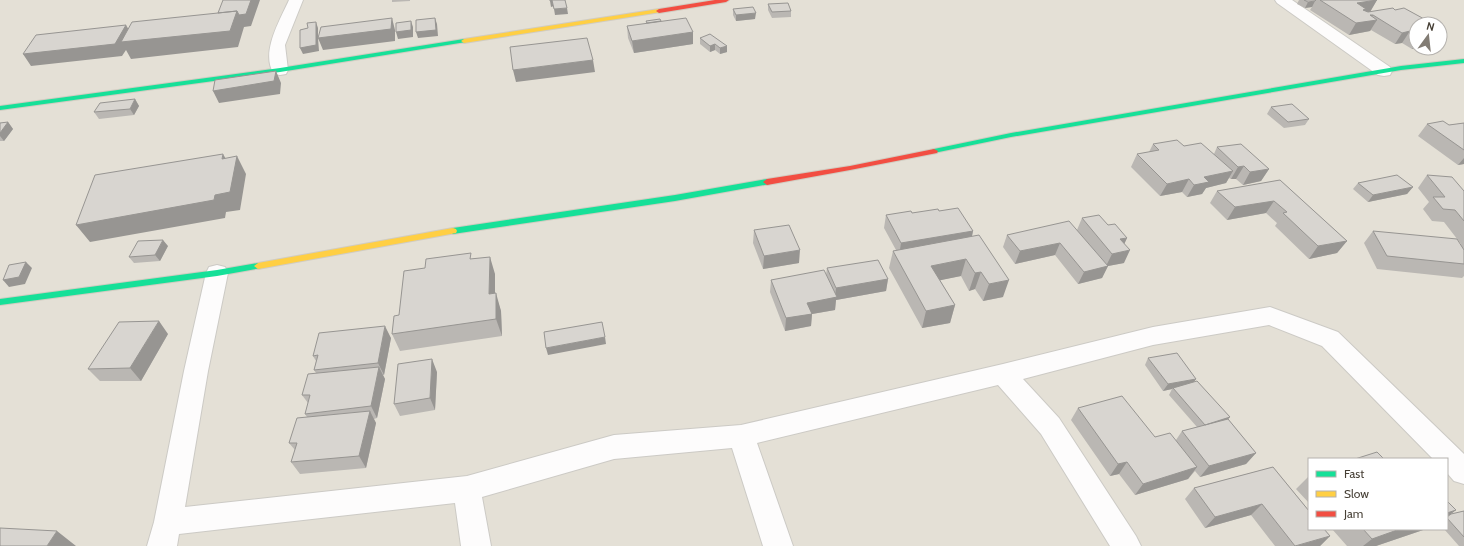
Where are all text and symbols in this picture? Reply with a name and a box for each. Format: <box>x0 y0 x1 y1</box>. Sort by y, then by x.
north arrow <box>1408 16 1448 56</box>
text: N <box>1425 19 1436 34</box>
legend <box>1308 458 1448 530</box>
text: Fast <box>1344 466 1364 481</box>
text: Slow <box>1344 486 1369 501</box>
text: Jam <box>1343 506 1363 521</box>

